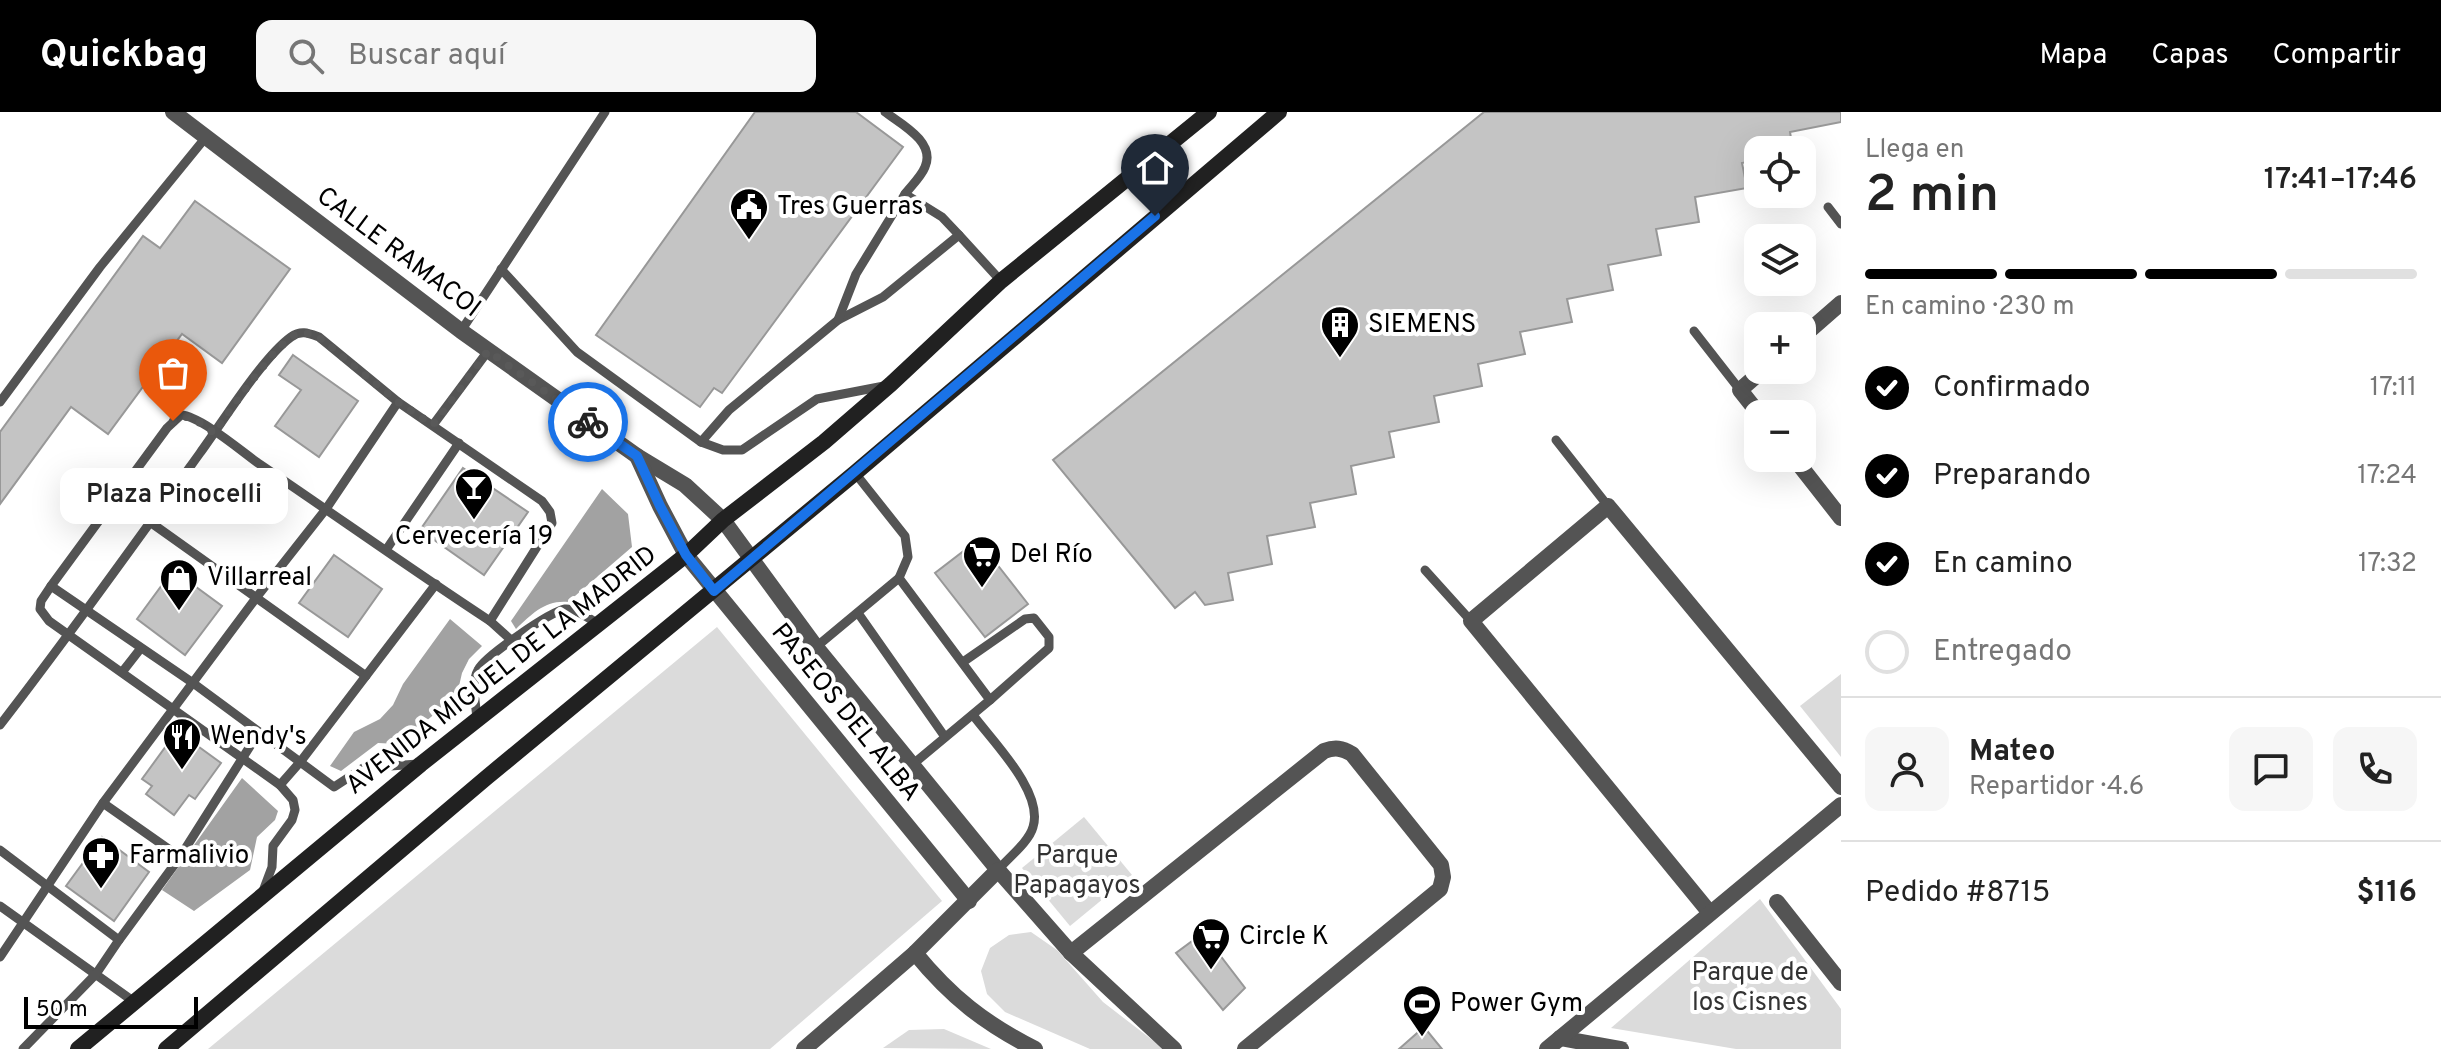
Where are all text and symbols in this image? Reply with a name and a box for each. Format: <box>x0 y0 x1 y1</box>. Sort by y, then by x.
search box <box>256 20 816 92</box>
text: Quickbag <box>40 32 208 81</box>
icon: search <box>284 34 328 78</box>
text: Buscar aquí <box>348 38 506 75</box>
text: Mapa <box>2040 38 2107 74</box>
text: Capas <box>2151 38 2229 74</box>
text: Compartir <box>2273 38 2401 74</box>
pin <box>1121 134 1189 216</box>
text: Llega en <box>1865 134 1964 167</box>
map controls <box>1744 136 1816 472</box>
button: locate <box>1744 136 1816 208</box>
icon: home <box>1133 146 1177 190</box>
text: 17:41–17:46 <box>2264 162 2417 199</box>
text: 2 min <box>1865 164 1999 230</box>
street label: CALLE RAMACOI <box>309 180 487 326</box>
public building icon: Tres Guerras <box>728 186 770 241</box>
place label: Tres Guerras <box>777 191 923 224</box>
button: layers <box>1744 224 1816 296</box>
text: En camino · 230 m <box>1865 291 2074 324</box>
building icon: SIEMENS <box>1319 304 1361 359</box>
place label: SIEMENS <box>1368 309 1476 342</box>
button: + <box>1744 312 1816 384</box>
pin <box>139 339 207 421</box>
icon: bag <box>151 351 195 395</box>
icon: check <box>1865 366 1909 410</box>
text: Confirmado <box>1933 370 2091 407</box>
text: 17:11 <box>2370 372 2417 405</box>
courier <box>548 382 628 462</box>
icon: bike <box>566 400 610 444</box>
button: − <box>1744 400 1816 472</box>
icon: check <box>1865 454 1909 498</box>
text: Preparando <box>1933 458 2091 495</box>
text: 17:24 <box>2357 460 2417 493</box>
bar icon: Cervecería 19 <box>453 466 495 521</box>
callout: Plaza Pinocelli <box>59 469 287 525</box>
text: Plaza Pinocelli <box>86 479 262 512</box>
place label: Cervecería 19 <box>395 521 553 554</box>
supermarket icon: Del Río <box>961 534 1003 589</box>
street label: AVENIDA MIGUEL DE LA MADRID <box>340 539 664 803</box>
place label: Del Río <box>1010 539 1093 572</box>
icon: check <box>1865 542 1909 586</box>
text: En camino <box>1933 546 2073 583</box>
text: 17:32 <box>2358 548 2417 581</box>
shop icon: Villarreal <box>158 557 200 612</box>
place label: Villarreal <box>207 562 312 595</box>
street label: PASEOS DEL ALBA <box>763 617 927 809</box>
text: Entregado <box>1933 634 2072 671</box>
restaurant icon: Wendy's <box>161 716 203 771</box>
place label: Wendy's <box>210 721 307 754</box>
button: person <box>1865 727 1949 811</box>
button: chat <box>2229 727 2313 811</box>
button: phone <box>2333 727 2417 811</box>
text: Mateo <box>1969 734 2055 771</box>
text: Repartidor · 4.6 <box>1969 771 2144 804</box>
pharmacy icon: Farmalivio <box>80 835 122 890</box>
place label: Farmalivio <box>129 840 249 873</box>
park label: Parque Papagayos <box>1013 840 1141 903</box>
text: Pedido #8715 <box>1865 875 2050 912</box>
text: $116 <box>2356 875 2417 912</box>
supermarket icon: Circle K <box>1190 916 1232 971</box>
place label: Circle K <box>1239 921 1329 954</box>
park label: Parque de los Cisnes <box>1691 957 1809 1020</box>
sports icon: Power Gym <box>1401 983 1443 1038</box>
place label: Power Gym <box>1450 988 1583 1021</box>
scale bar <box>24 993 198 1029</box>
text: 50 m <box>36 997 88 1024</box>

